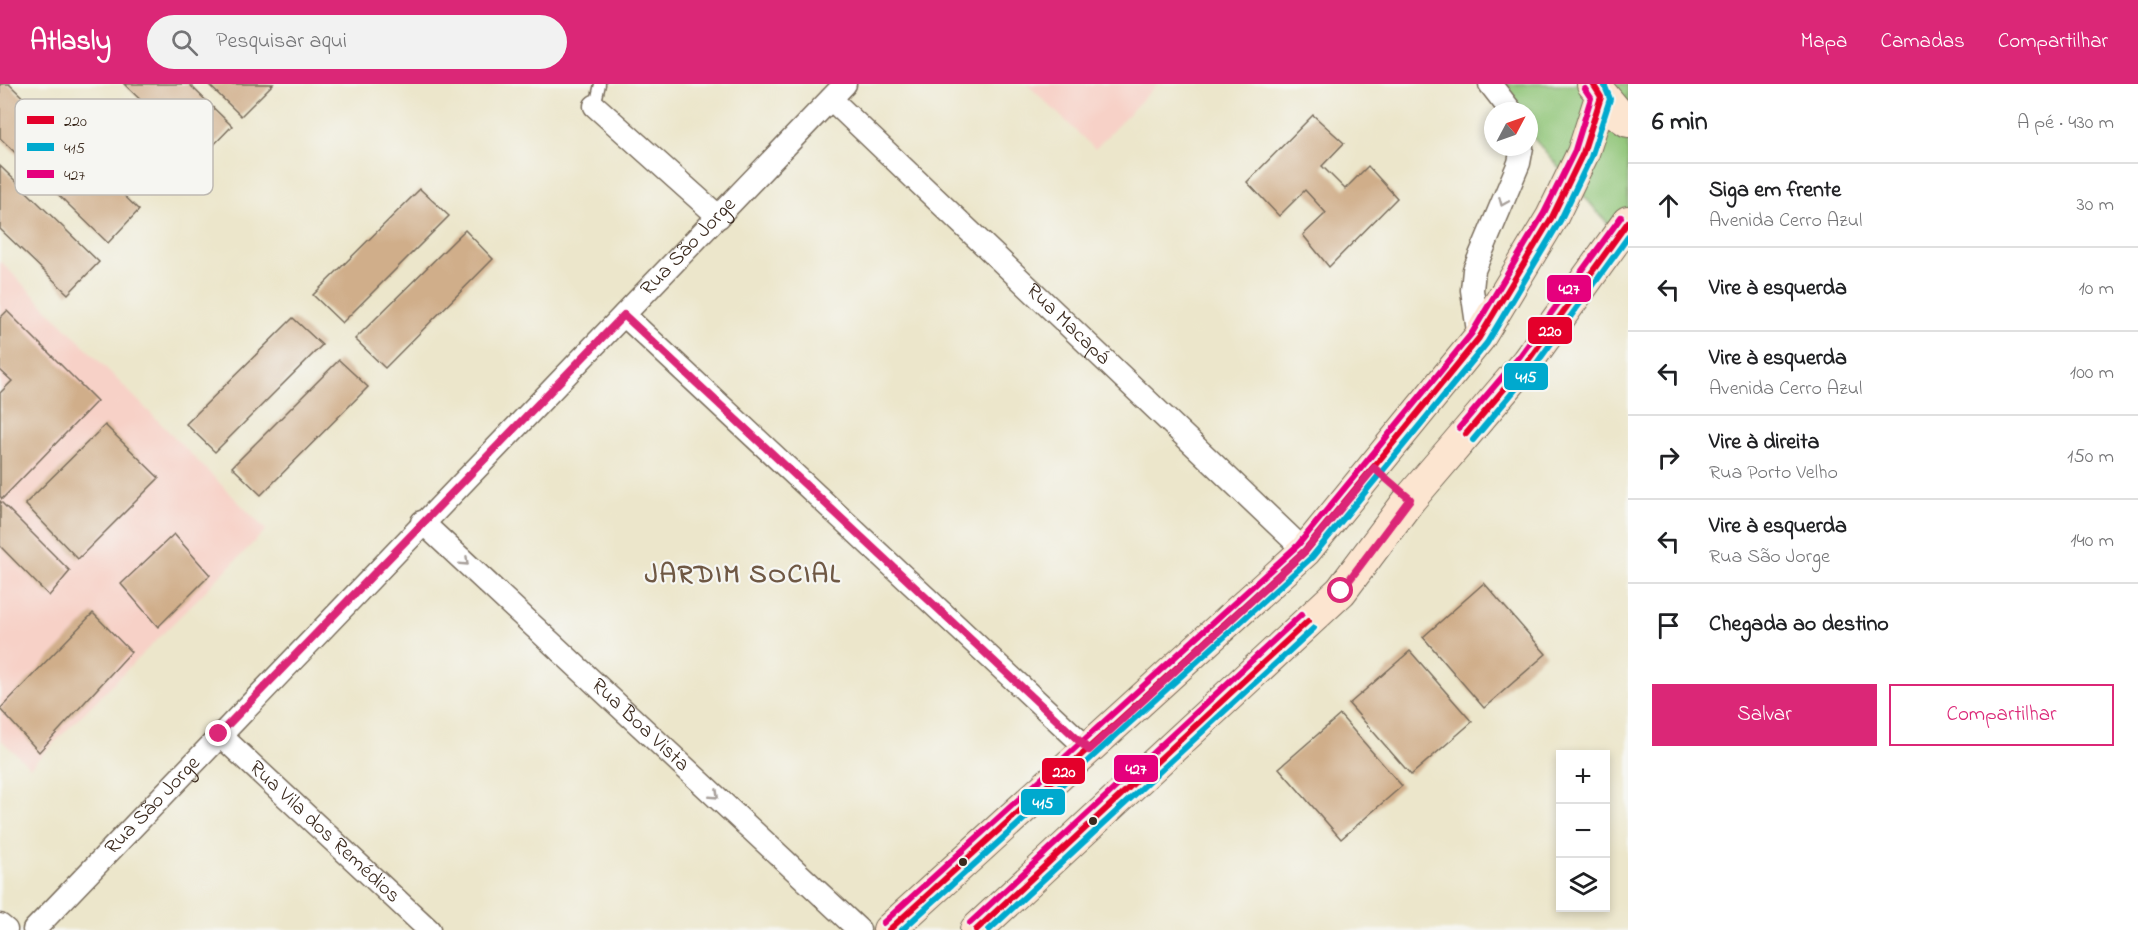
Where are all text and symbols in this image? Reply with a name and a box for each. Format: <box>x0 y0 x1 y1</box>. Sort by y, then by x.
search box <box>147 15 567 69</box>
text: Atlasly <box>30 22 111 63</box>
icon: search <box>168 26 201 59</box>
text: Pesquisar aqui <box>216 26 347 58</box>
text: Mapa <box>1801 27 1847 57</box>
text: Camadas <box>1880 27 1965 57</box>
text: Compartilhar <box>1998 27 2108 57</box>
legend <box>15 99 213 195</box>
north arrow <box>1484 102 1538 156</box>
text: 6 min <box>1652 104 1708 142</box>
text: A pé · 430 m <box>2017 109 2114 138</box>
text: 220 <box>64 110 87 134</box>
text: 415 <box>64 137 85 161</box>
text: 427 <box>64 164 86 188</box>
text: Siga em frente <box>1709 175 1841 207</box>
icon: ahead <box>1652 189 1685 222</box>
street label: Rua São Jorge <box>634 190 744 303</box>
text: 30 m <box>2077 191 2114 220</box>
one-way arrow <box>1498 196 1510 207</box>
text: Avenida Cerro Azul <box>1709 207 1862 236</box>
icon: left <box>1652 273 1685 306</box>
text: Vire à esquerda <box>1709 273 1847 305</box>
line badge: 427 <box>1546 274 1592 303</box>
text: 10 m <box>2078 275 2114 304</box>
street label: Rua Macapá <box>1019 277 1117 373</box>
text: 427 <box>1557 278 1580 302</box>
line badge: 220 <box>1527 316 1573 345</box>
text: 220 <box>1538 320 1561 344</box>
text: Vire à esquerda <box>1709 343 1847 375</box>
icon: left <box>1652 357 1685 390</box>
text: 100 m <box>2070 359 2114 388</box>
line badge: 415 <box>1503 362 1549 391</box>
text: 415 <box>1515 366 1537 390</box>
text: Avenida Cerro Azul <box>1709 375 1862 404</box>
text: Vire à direita <box>1709 427 1819 459</box>
icon: right <box>1652 441 1685 474</box>
text: 150 m <box>2067 443 2114 472</box>
text: Rua Porto Velho <box>1709 459 1838 488</box>
text: Vire à esquerda <box>1709 511 1847 543</box>
icon: left <box>1652 525 1685 558</box>
text: 140 m <box>2070 527 2114 556</box>
text: Rua São Jorge <box>1709 543 1830 572</box>
one-way arrow <box>458 555 469 566</box>
district label: JARDIM SOCIAL <box>645 556 841 595</box>
route start <box>1327 577 1353 603</box>
icon: arrive <box>1652 609 1685 642</box>
text: Chegada ao destino <box>1709 609 1889 641</box>
street label: Rua Boa Vista <box>584 672 696 779</box>
button: Salvar <box>1652 684 1877 746</box>
button: Compartilhar <box>1889 684 2114 746</box>
route end <box>205 720 231 746</box>
street label: Rua São Jorge <box>98 749 208 862</box>
map controls <box>1556 750 1610 912</box>
button: + <box>1556 750 1610 804</box>
street label: Rua Vila dos Remédios <box>242 754 407 911</box>
line badge: 427 <box>1113 754 1159 783</box>
line badge: 220 <box>1041 757 1086 785</box>
text: 427 <box>1124 758 1147 782</box>
text: 220 <box>1052 761 1075 785</box>
one-way arrow <box>708 788 719 799</box>
line badge: 415 <box>1020 788 1066 816</box>
text: 415 <box>1032 792 1054 816</box>
button: − <box>1556 804 1610 858</box>
unlabelled marker <box>1087 815 1099 827</box>
unlabelled marker <box>957 856 969 868</box>
button: layers <box>1556 858 1610 912</box>

